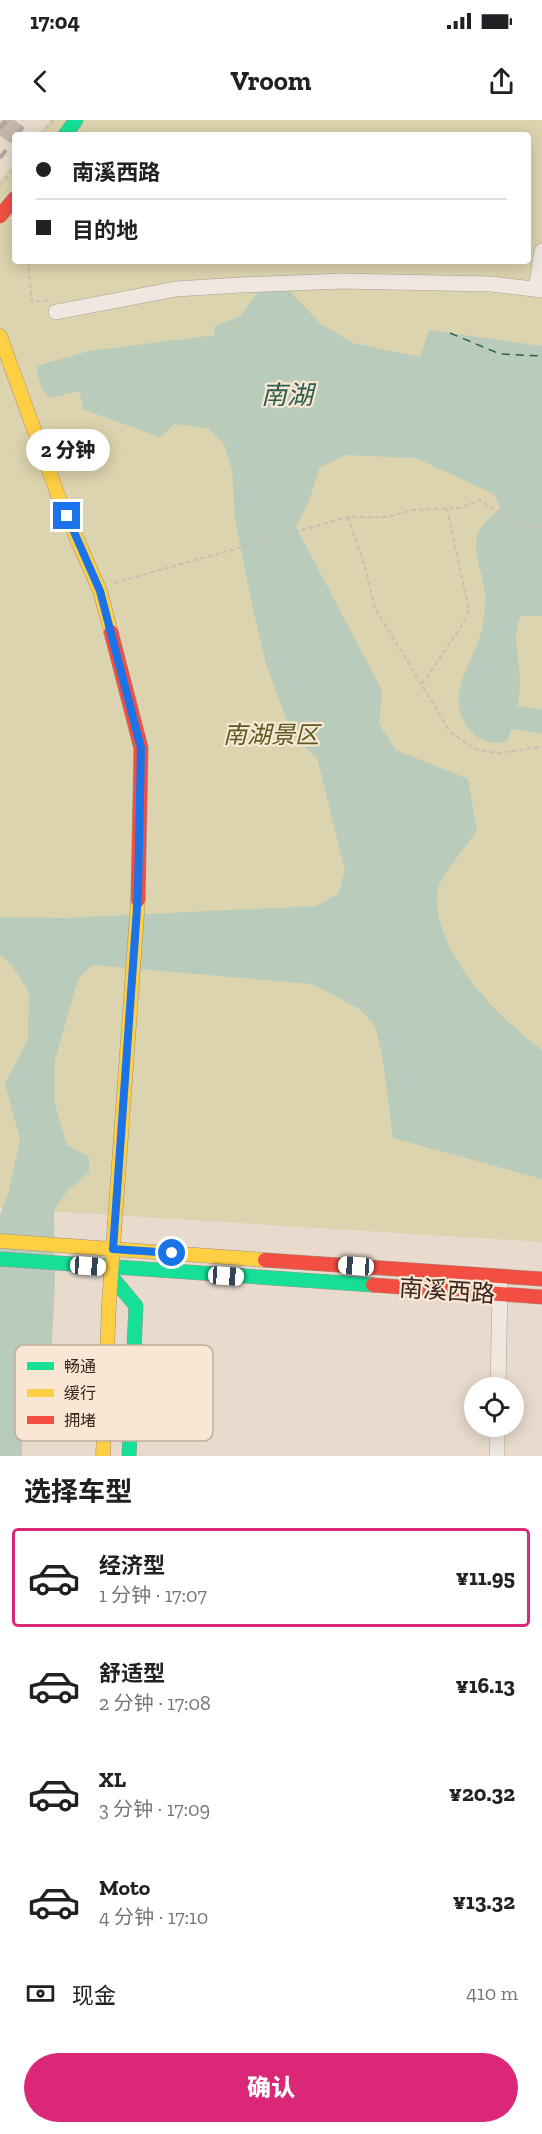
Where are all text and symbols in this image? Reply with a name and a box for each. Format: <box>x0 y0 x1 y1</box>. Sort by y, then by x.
text: 17:04 <box>30 8 80 35</box>
icon: back <box>24 65 57 98</box>
text: Vroom <box>231 65 311 97</box>
icon: share <box>485 65 518 98</box>
text: 南溪西路 <box>72 159 160 186</box>
text: 目的地 <box>72 217 138 244</box>
water label: 南湖 <box>261 379 317 411</box>
callout: 2 分钟 <box>25 429 109 471</box>
text: 2 分钟 <box>41 438 95 462</box>
route end <box>53 502 80 529</box>
park label: 南湖景区 <box>223 720 322 749</box>
route start <box>158 1239 185 1266</box>
car <box>69 1256 107 1276</box>
car <box>337 1256 375 1276</box>
car <box>207 1266 245 1286</box>
street label: 南溪西路 <box>398 1273 496 1308</box>
legend <box>15 1345 213 1441</box>
text: 畅通 <box>64 1357 96 1376</box>
map controls <box>464 1377 524 1437</box>
button: locate <box>464 1377 524 1437</box>
text: 缓行 <box>64 1384 96 1403</box>
text: 拥堵 <box>64 1411 96 1430</box>
text: 选择车型 <box>24 1476 132 1508</box>
icon: car <box>27 1551 81 1605</box>
text: 经济型 <box>99 1552 165 1579</box>
text: ¥11.95 <box>456 1564 515 1591</box>
text: 1 分钟 · 17:07 <box>99 1583 207 1607</box>
icon: car <box>27 1659 81 1713</box>
text: 舒适型 <box>99 1660 165 1687</box>
text: ¥16.13 <box>456 1672 515 1699</box>
text: 2 分钟 · 17:08 <box>99 1691 211 1715</box>
text: XL <box>99 1766 126 1793</box>
icon: car <box>27 1767 81 1821</box>
text: ¥20.32 <box>449 1780 515 1807</box>
text: 3 分钟 · 17:09 <box>99 1797 210 1821</box>
text: Moto <box>99 1874 150 1901</box>
icon: car <box>27 1875 81 1929</box>
text: ¥13.32 <box>453 1888 515 1915</box>
text: 4 分钟 · 17:10 <box>99 1905 208 1929</box>
icon: cash <box>24 1977 57 2010</box>
text: 410 m <box>466 1981 518 2005</box>
text: 现金 <box>72 1982 116 2009</box>
button: 确认 <box>24 2053 518 2122</box>

